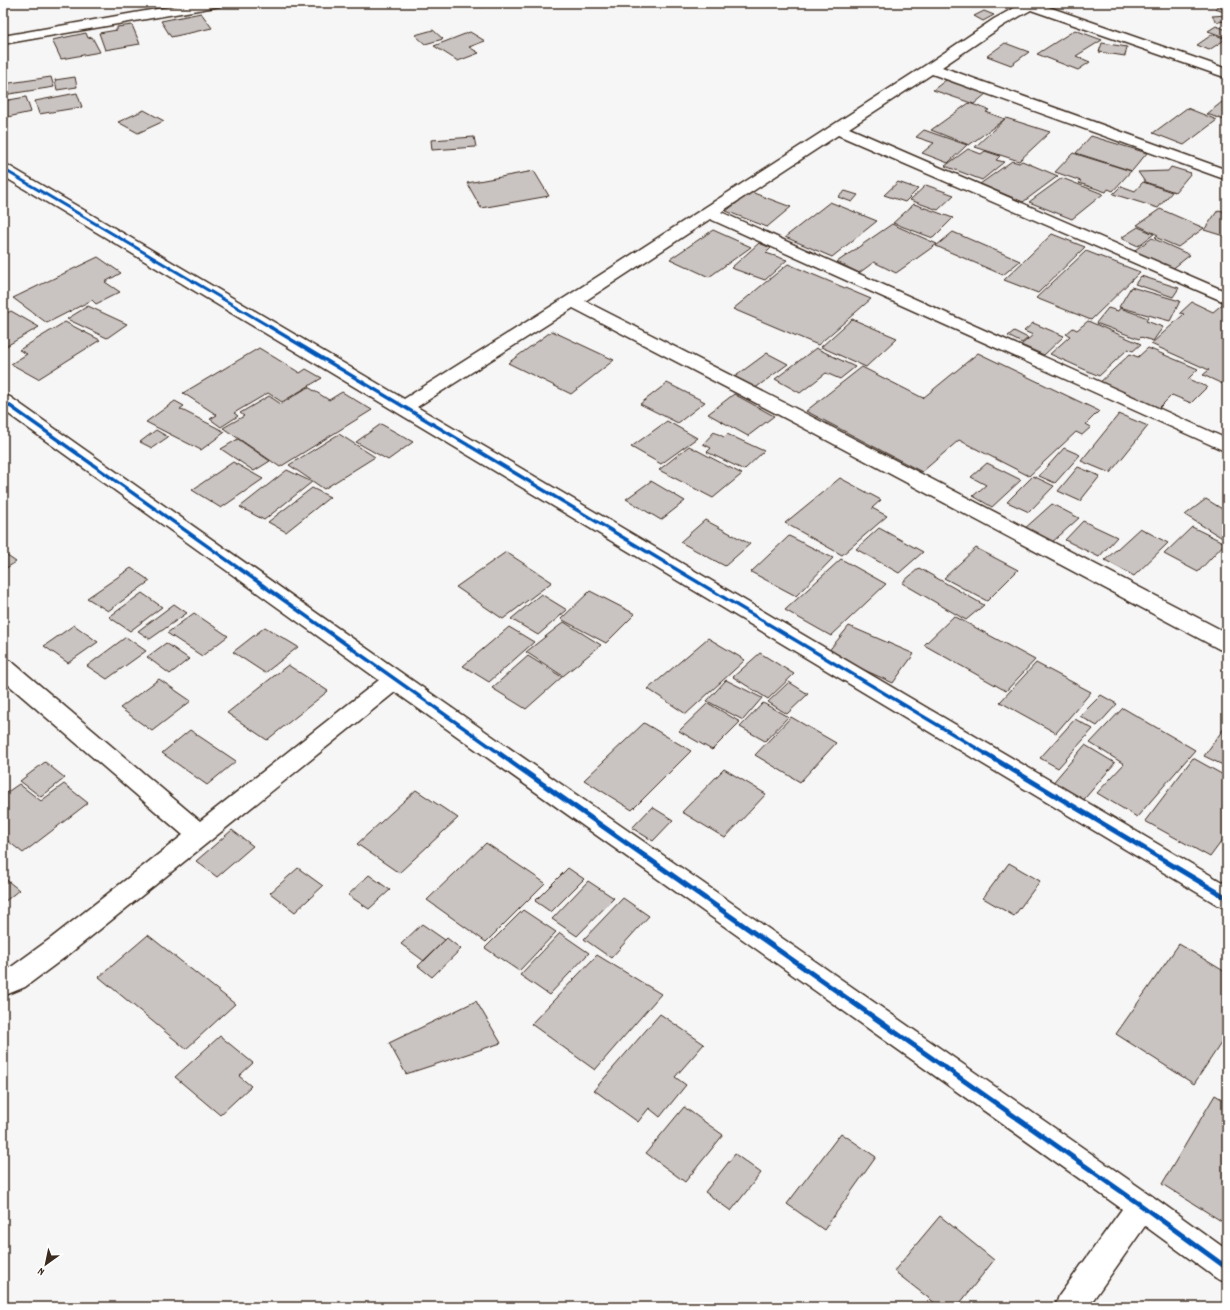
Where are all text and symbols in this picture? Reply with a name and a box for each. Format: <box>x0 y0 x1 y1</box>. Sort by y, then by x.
north arrow <box>26 1244 66 1284</box>
text: N <box>35 1262 48 1279</box>

